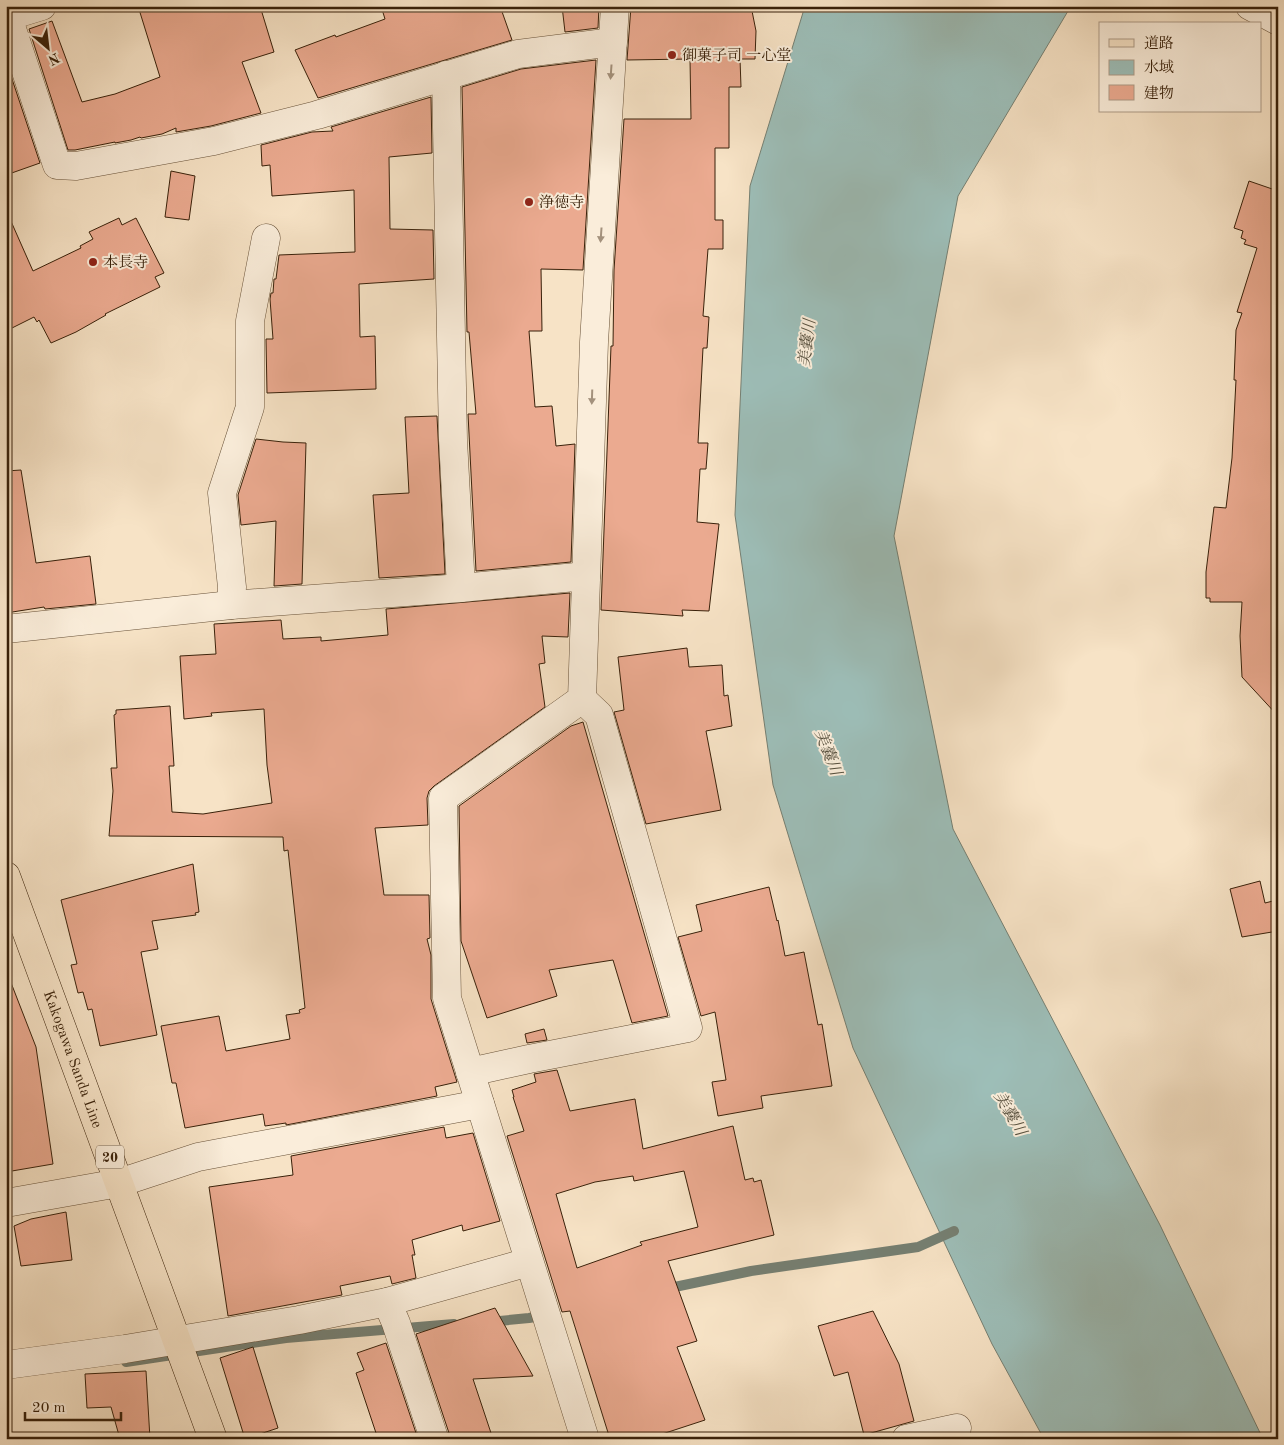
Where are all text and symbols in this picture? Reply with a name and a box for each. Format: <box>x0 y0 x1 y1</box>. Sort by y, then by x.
north arrow <box>22 22 72 72</box>
legend <box>1099 22 1262 112</box>
text: 道路 <box>1144 35 1174 52</box>
place label: 御菓子司 一心堂 <box>682 47 791 64</box>
marker: 御菓子司 一心堂 <box>666 49 678 61</box>
text: N <box>45 50 62 67</box>
text: 水域 <box>1144 59 1174 76</box>
one-way arrow <box>607 65 615 81</box>
text: 建物 <box>1144 85 1174 102</box>
place label: 浄徳寺 <box>539 194 584 211</box>
marker: 浄徳寺 <box>523 196 535 208</box>
one-way arrow <box>596 227 604 243</box>
place label: 本長寺 <box>103 254 148 271</box>
marker: 本長寺 <box>87 256 99 268</box>
water label: 美嚢川 <box>795 316 819 368</box>
one-way arrow <box>588 389 596 405</box>
water label: 美嚢川 <box>811 727 846 780</box>
street label: Kakogawa Sanda Line <box>40 989 104 1130</box>
water label: 美嚢川 <box>990 1088 1031 1141</box>
road number: 20 <box>96 1146 124 1168</box>
scale bar <box>25 1390 121 1422</box>
text: 20 m <box>32 1401 66 1416</box>

